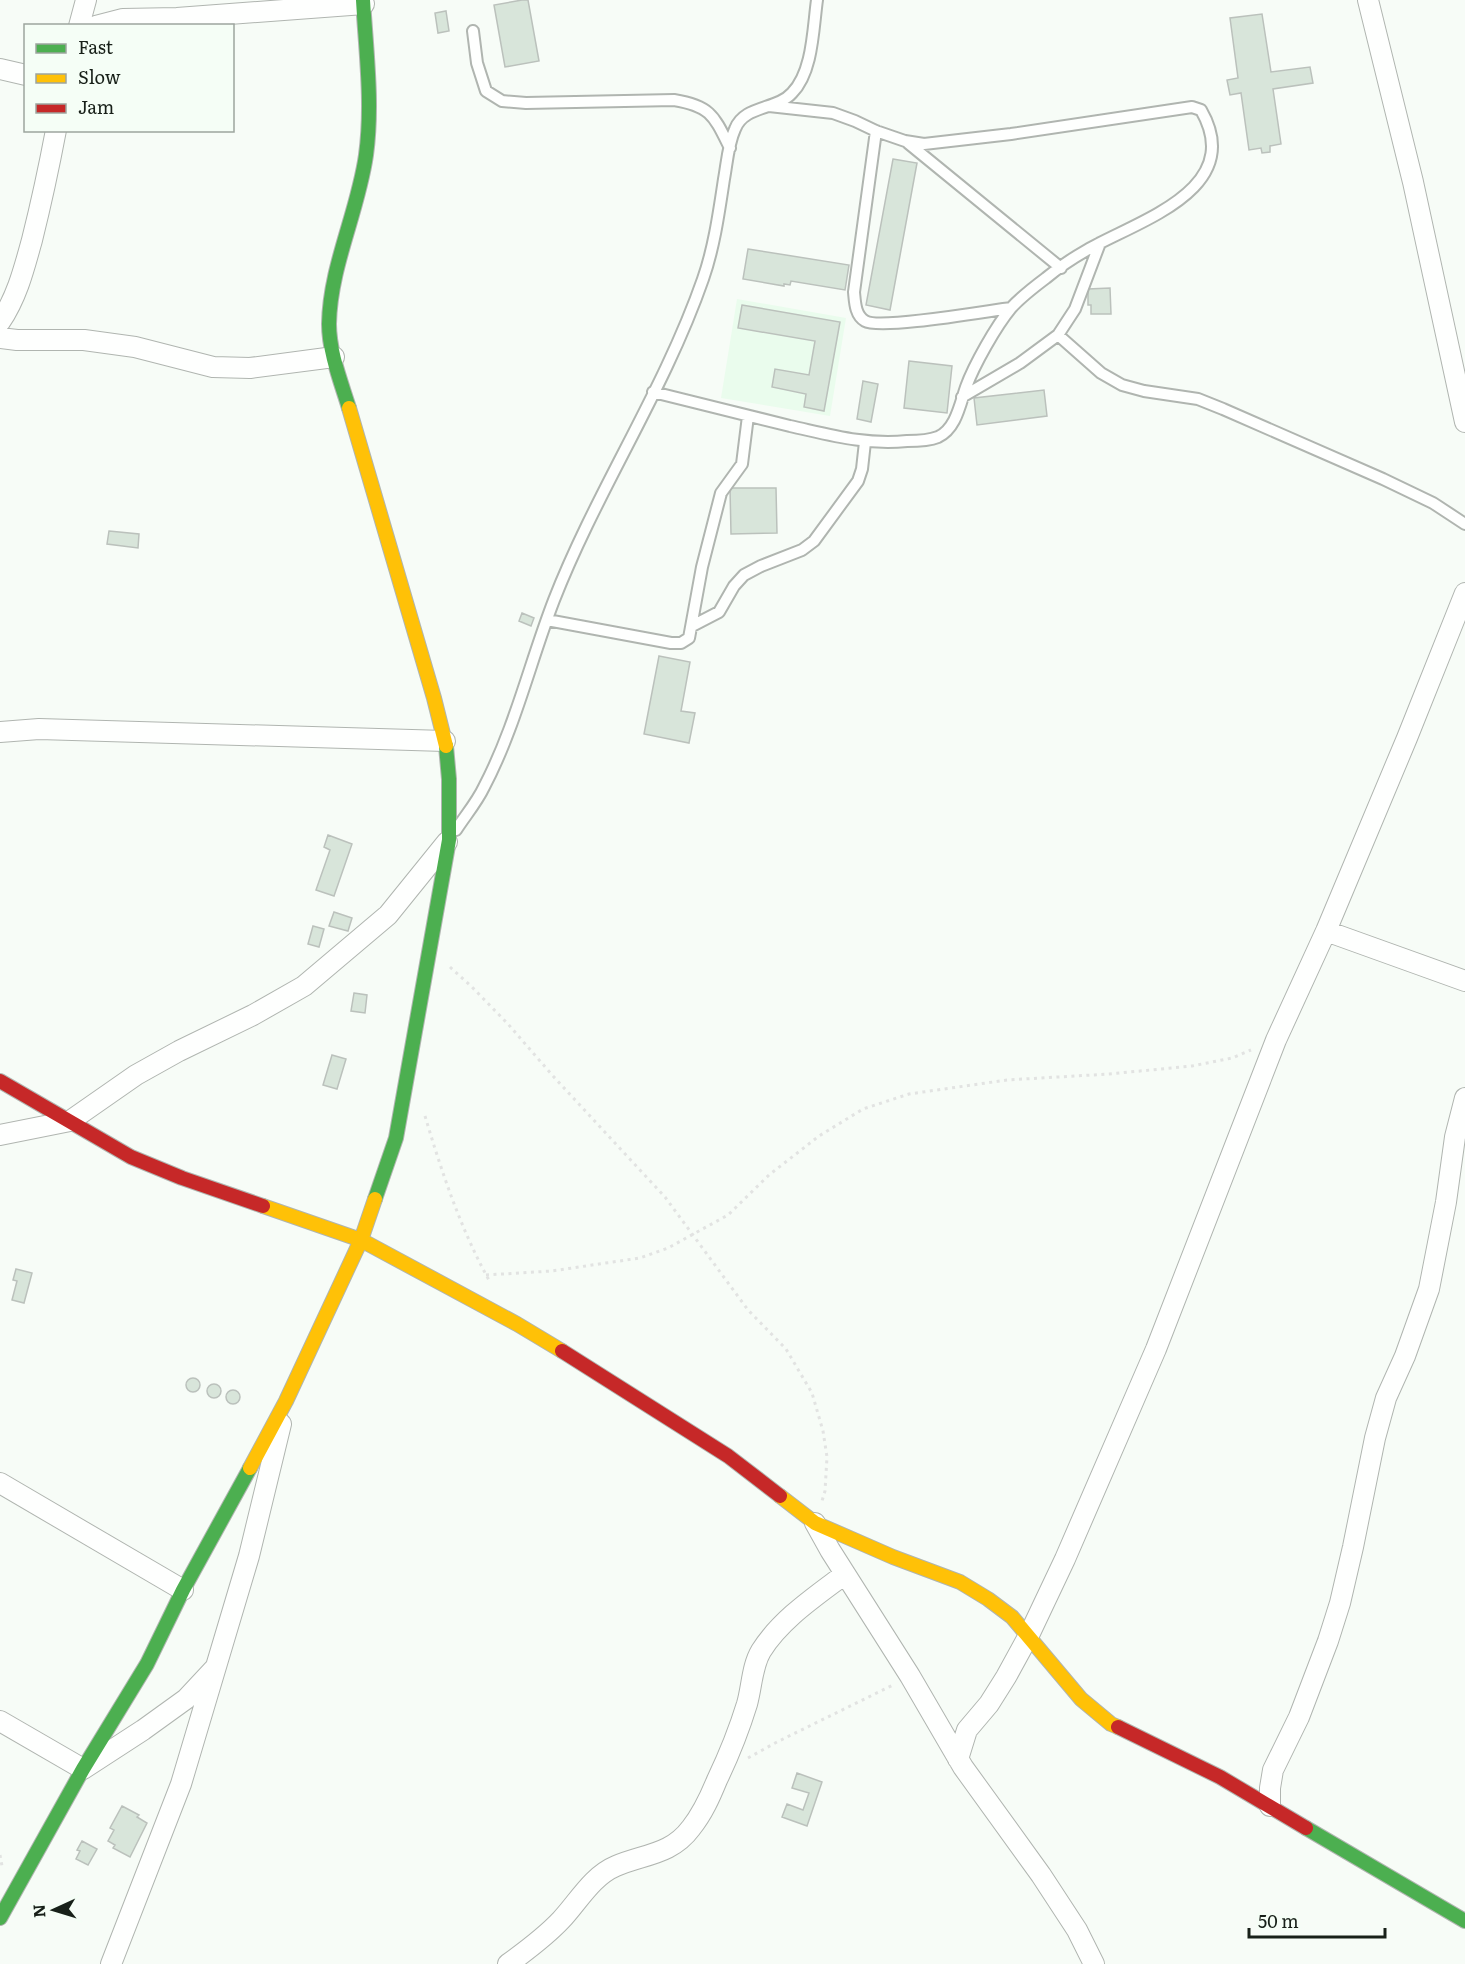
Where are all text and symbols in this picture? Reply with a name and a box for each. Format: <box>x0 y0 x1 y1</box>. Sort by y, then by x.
legend <box>24 24 234 132</box>
text: Fast <box>78 33 114 60</box>
text: Slow <box>78 63 121 90</box>
text: Jam <box>78 93 114 120</box>
north arrow <box>24 1880 84 1940</box>
scale bar <box>1249 1901 1386 1939</box>
text: N <box>26 1904 50 1919</box>
text: 50 m <box>1258 1907 1299 1934</box>

